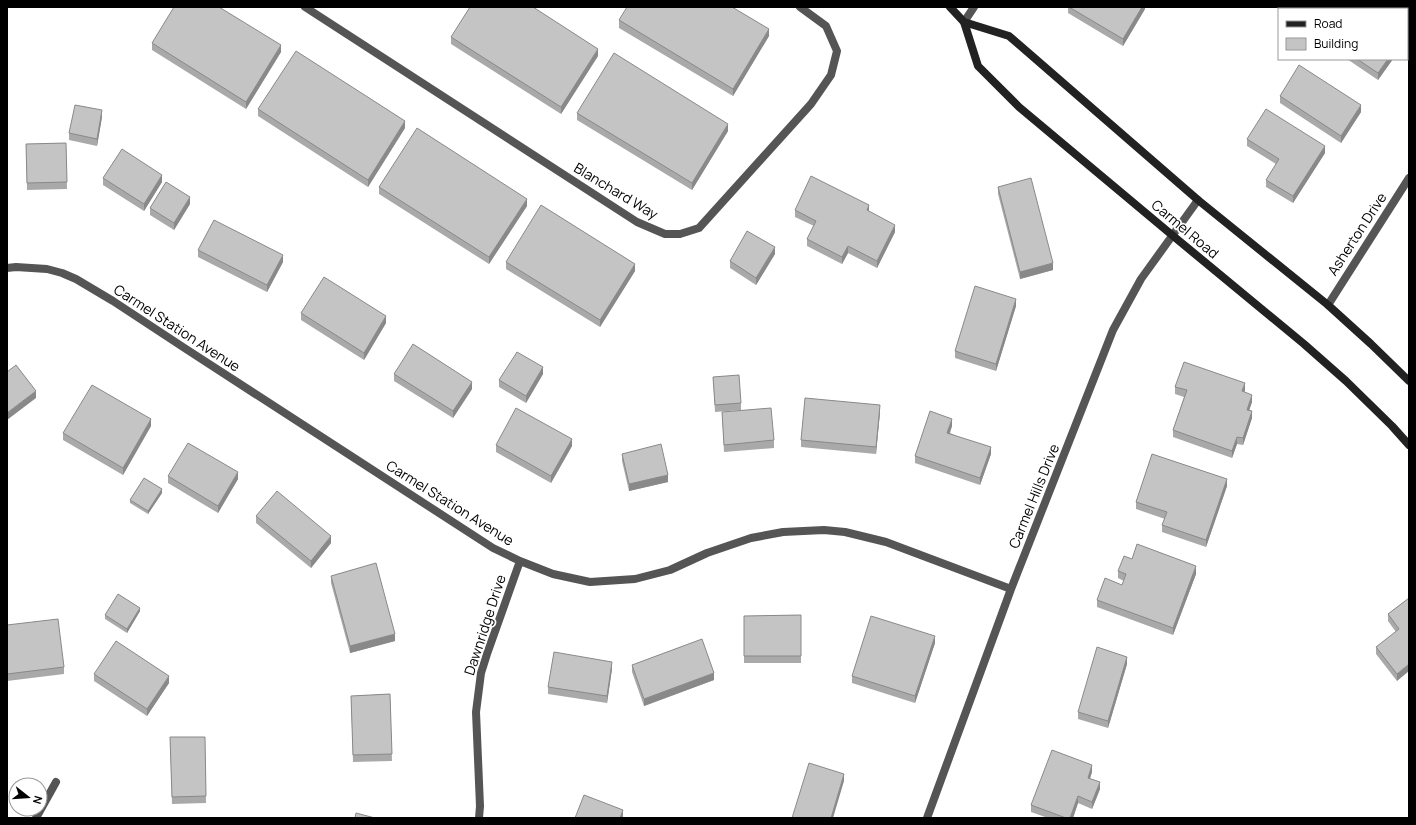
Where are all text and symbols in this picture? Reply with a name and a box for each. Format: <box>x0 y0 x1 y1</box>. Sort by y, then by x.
legend <box>1278 8 1408 60</box>
text: Road <box>1314 15 1342 32</box>
text: Building <box>1314 35 1358 52</box>
street label: Blanchard Way <box>571 158 662 223</box>
street label: Asherton Drive <box>1323 189 1390 279</box>
street label: Carmel Road <box>1148 195 1223 262</box>
street label: Carmel Station Avenue <box>110 280 244 376</box>
street label: Carmel Hills Drive <box>1004 441 1063 551</box>
street label: Carmel Station Avenue <box>383 456 518 550</box>
street label: Dawnridge Drive <box>459 572 510 678</box>
north arrow <box>8 777 48 817</box>
text: N <box>30 794 46 806</box>

